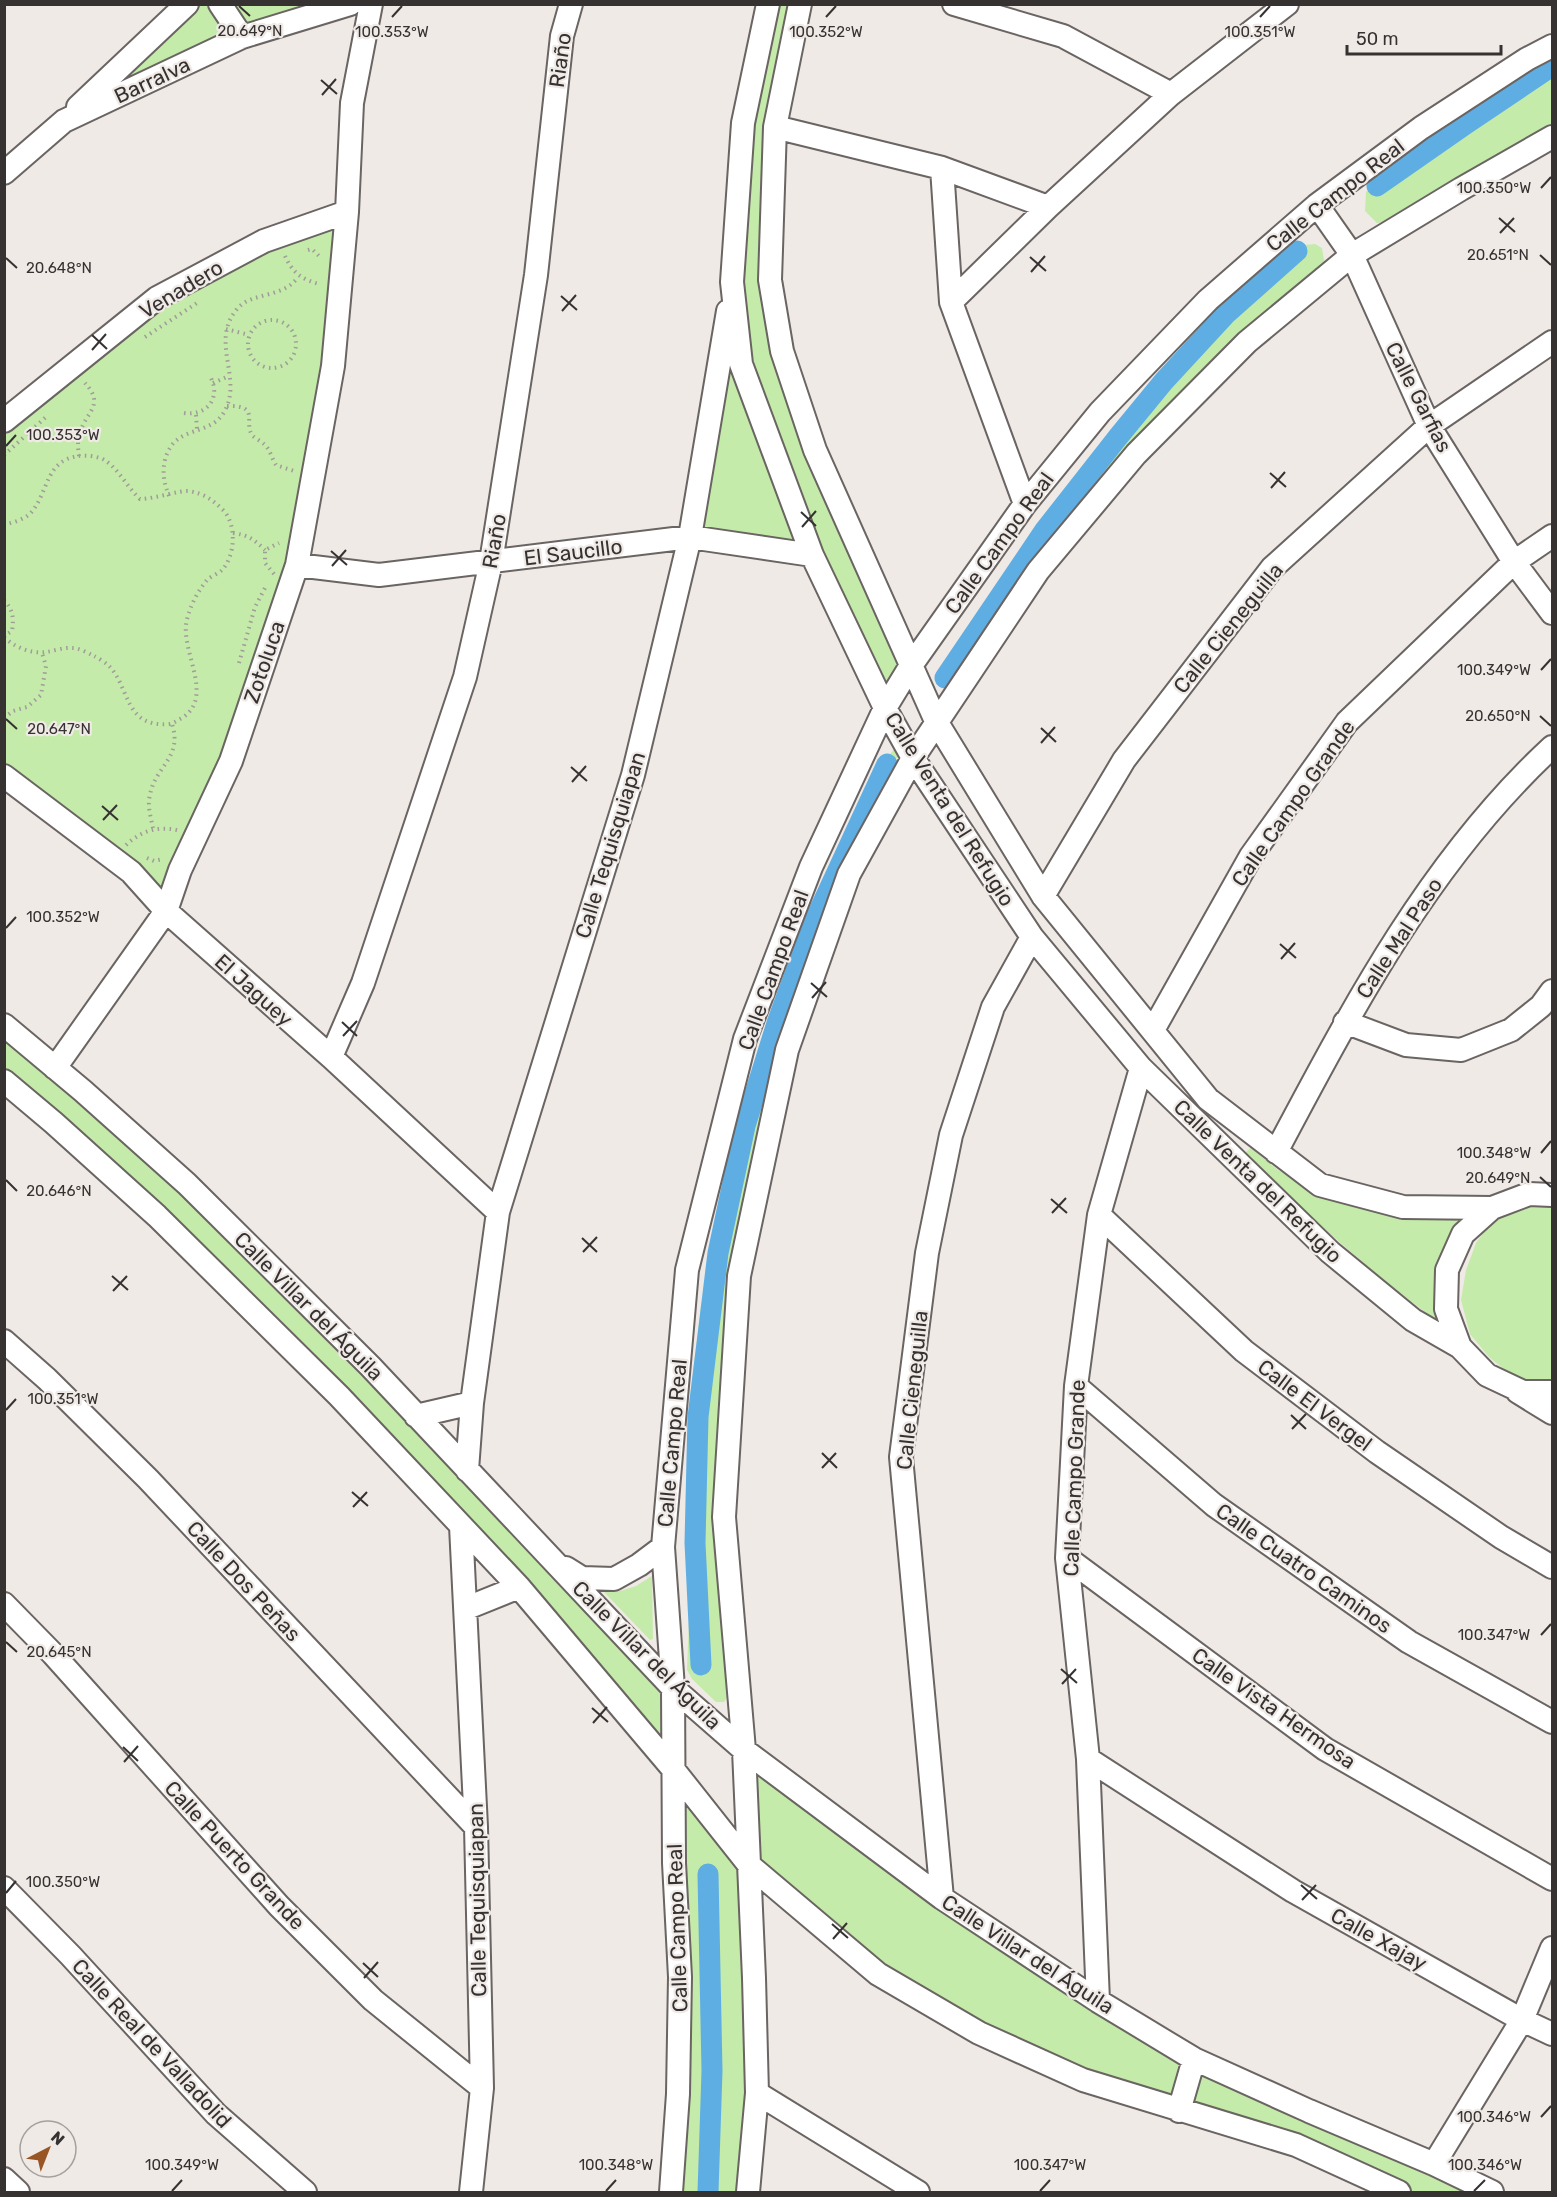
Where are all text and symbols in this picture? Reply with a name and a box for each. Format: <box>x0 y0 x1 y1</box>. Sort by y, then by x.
scale bar <box>1347 18 1502 56</box>
text: 20.649°N <box>217 22 283 40</box>
text: 100.353°W <box>355 23 429 41</box>
text: 100.352°W <box>789 23 863 41</box>
text: 100.351°W <box>1225 23 1295 41</box>
text: 50 m <box>1356 28 1399 50</box>
street label: Riaño <box>544 31 576 89</box>
street label: Barralva <box>110 52 194 108</box>
street label: Calle Campo Real <box>1261 133 1409 257</box>
text: 100.350°W <box>1457 179 1531 197</box>
text: 20.651°N <box>1467 246 1529 264</box>
street label: Venadero <box>135 254 227 324</box>
text: 20.648°N <box>26 259 92 277</box>
street label: Calle Garfias <box>1381 338 1457 456</box>
text: 100.353°W <box>26 426 100 444</box>
street label: Calle Campo Real <box>939 467 1059 619</box>
street label: Riaño <box>477 512 511 570</box>
street label: El Saucillo <box>522 534 624 570</box>
street label: Calle Cieneguilla <box>1168 558 1288 698</box>
street label: Zotoluca <box>238 618 290 706</box>
text: 100.349°W <box>1457 661 1531 679</box>
street label: Calle Venta del Refugio <box>880 707 1020 911</box>
text: 20.650°N <box>1465 707 1531 725</box>
street label: Calle Campo Grande <box>1226 715 1360 891</box>
text: 20.647°N <box>27 720 91 738</box>
street label: Calle Tequisquiapan <box>570 749 650 941</box>
street label: Calle Mal Paso <box>1351 873 1447 1003</box>
street label: Calle Campo Real <box>732 886 814 1054</box>
text: 100.352°W <box>26 908 100 926</box>
street label: El Jaguey <box>210 949 298 1032</box>
street label: Calle Venta del Refugio <box>1169 1094 1347 1268</box>
text: 100.348°W <box>1457 1144 1531 1162</box>
text: 20.649°N <box>1465 1169 1531 1187</box>
text: 20.646°N <box>26 1182 92 1200</box>
street label: Calle Villar del Águila <box>229 1226 389 1386</box>
street label: Calle Cieneguilla <box>891 1309 933 1471</box>
street label: Calle El Vergel <box>1253 1354 1377 1456</box>
street label: Calle Campo Real <box>652 1358 692 1528</box>
street label: Calle Campo Grande <box>1058 1379 1090 1577</box>
text: 100.351°W <box>28 1390 98 1408</box>
street label: Calle Cuatro Caminos <box>1211 1498 1397 1638</box>
street label: Calle Dos Peñas <box>182 1516 306 1646</box>
street label: Calle Villar del Águila <box>567 1575 727 1735</box>
text: 100.347°W <box>1458 1626 1530 1644</box>
street label: Calle Vista Hermosa <box>1187 1642 1361 1774</box>
text: 20.645°N <box>26 1643 92 1661</box>
street label: Calle Puerto Grande <box>159 1775 311 1935</box>
street label: Calle Tequisquiapan <box>463 1803 491 1997</box>
street label: Calle Campo Real <box>662 1843 692 2013</box>
text: 100.350°W <box>26 1873 100 1891</box>
street label: Calle Villar del Águila <box>937 1889 1119 2019</box>
street label: Calle Xajay <box>1327 1902 1432 1976</box>
street label: Calle Real de Valladolid <box>67 1953 237 2133</box>
text: 100.346°W <box>1457 2108 1531 2126</box>
north arrow <box>18 2119 78 2179</box>
text: N <box>47 2127 68 2149</box>
text: 100.349°W <box>145 2156 219 2174</box>
text: 100.348°W <box>579 2156 653 2174</box>
text: 100.347°W <box>1014 2156 1086 2174</box>
text: 100.346°W <box>1448 2156 1522 2174</box>

